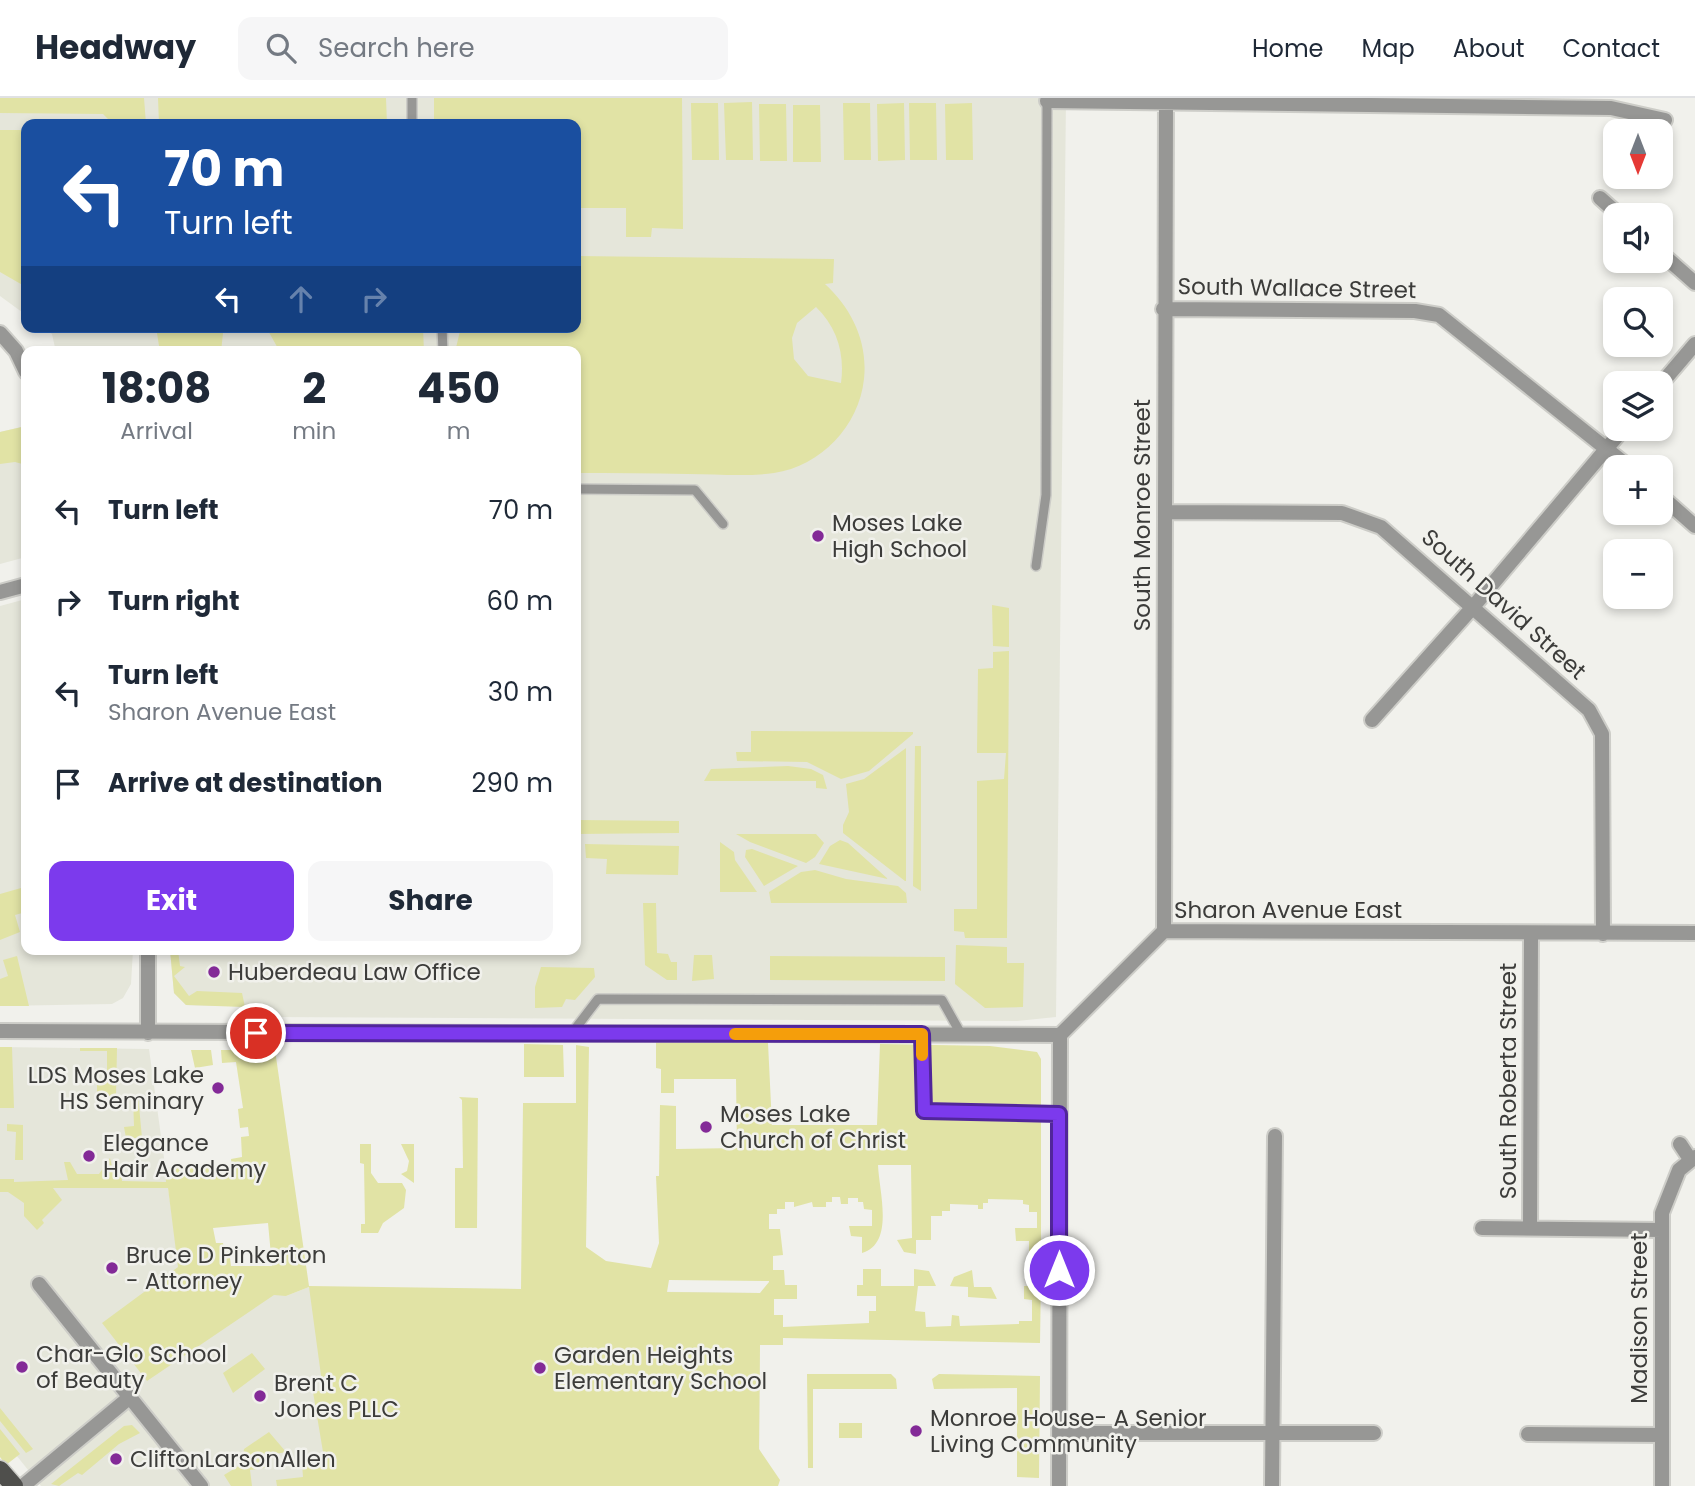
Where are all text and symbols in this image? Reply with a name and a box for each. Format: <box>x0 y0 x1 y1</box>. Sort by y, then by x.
search box <box>238 17 728 80</box>
text: Headway <box>35 24 196 71</box>
icon: search <box>262 29 300 67</box>
text: Search here <box>318 30 475 66</box>
text: Home <box>1252 32 1324 65</box>
text: Map <box>1362 32 1415 65</box>
text: About <box>1453 32 1524 65</box>
text: Contact <box>1562 32 1660 65</box>
north arrow <box>1603 119 1673 189</box>
map controls <box>1603 119 1673 609</box>
text: 70 m <box>164 135 284 203</box>
icon: left <box>49 147 140 238</box>
text: Turn left <box>164 200 293 245</box>
button: sound <box>1603 203 1673 273</box>
street label: South Wallace Street <box>1177 270 1417 306</box>
icon: left <box>209 280 247 318</box>
icon: ahead <box>282 280 320 318</box>
icon: right <box>355 280 393 318</box>
button: search <box>1603 287 1673 357</box>
text: 18:08 <box>102 359 211 418</box>
text: 2 <box>302 359 326 418</box>
text: 450 <box>417 359 500 418</box>
button: layers <box>1603 371 1673 441</box>
street label: South Monroe Street <box>1126 399 1158 631</box>
text: Arrival <box>120 415 193 447</box>
text: min <box>292 415 336 447</box>
text: m <box>447 415 470 447</box>
button: + <box>1603 455 1673 525</box>
icon: left <box>49 492 87 530</box>
text: Turn left <box>108 492 219 528</box>
text: 70 m <box>489 492 553 528</box>
place label: Moses Lake High School <box>832 507 967 565</box>
street label: South David Street <box>1415 521 1593 687</box>
marker: Moses Lake High School <box>810 528 826 544</box>
button: − <box>1603 539 1673 609</box>
icon: right <box>49 583 87 621</box>
text: Turn right <box>108 583 240 619</box>
text: 60 m <box>486 583 553 619</box>
text: Turn left <box>108 657 219 693</box>
icon: left <box>49 674 87 712</box>
text: 30 m <box>488 674 553 710</box>
text: Sharon Avenue East <box>108 696 336 728</box>
icon: arrive <box>49 765 87 803</box>
text: Arrive at destination <box>108 765 383 801</box>
text: 290 m <box>472 765 553 801</box>
button: Exit <box>49 861 294 941</box>
button: Share <box>308 861 553 941</box>
street label: Sharon Avenue East <box>1174 894 1402 926</box>
place label: Huberdeau Law Office <box>228 956 481 988</box>
street label: South Roberta Street <box>1492 963 1524 1199</box>
marker: Huberdeau Law Office <box>206 964 222 980</box>
pin <box>226 1003 286 1063</box>
icon: arrive <box>237 1014 275 1052</box>
place label: LDS Moses Lake HS Seminary <box>28 1059 204 1117</box>
marker: LDS Moses Lake HS Seminary <box>210 1080 226 1096</box>
place label: Moses Lake Church of Christ <box>720 1098 906 1156</box>
marker: Moses Lake Church of Christ <box>698 1119 714 1135</box>
place label: Elegance Hair Academy <box>103 1127 266 1185</box>
marker: Elegance Hair Academy <box>81 1148 97 1164</box>
street label: Madison Street <box>1623 1232 1655 1404</box>
position arrow <box>1022 1233 1096 1307</box>
place label: Bruce D Pinkerton - Attorney <box>126 1239 326 1297</box>
marker: Bruce D Pinkerton - Attorney <box>104 1260 120 1276</box>
place label: Char-Glo School of Beauty <box>36 1338 227 1396</box>
place label: Garden Heights Elementary School <box>554 1339 767 1397</box>
marker: Char-Glo School of Beauty <box>14 1359 30 1375</box>
marker: Garden Heights Elementary School <box>532 1360 548 1376</box>
place label: Brent C Jones PLLC <box>274 1367 399 1425</box>
marker: Brent C Jones PLLC <box>252 1388 268 1404</box>
place label: Monroe House- A Senior Living Community <box>930 1402 1206 1460</box>
marker: Monroe House- A Senior Living Community <box>908 1423 924 1439</box>
place label: CliftonLarsonAllen <box>130 1443 336 1475</box>
marker: CliftonLarsonAllen <box>108 1451 124 1467</box>

